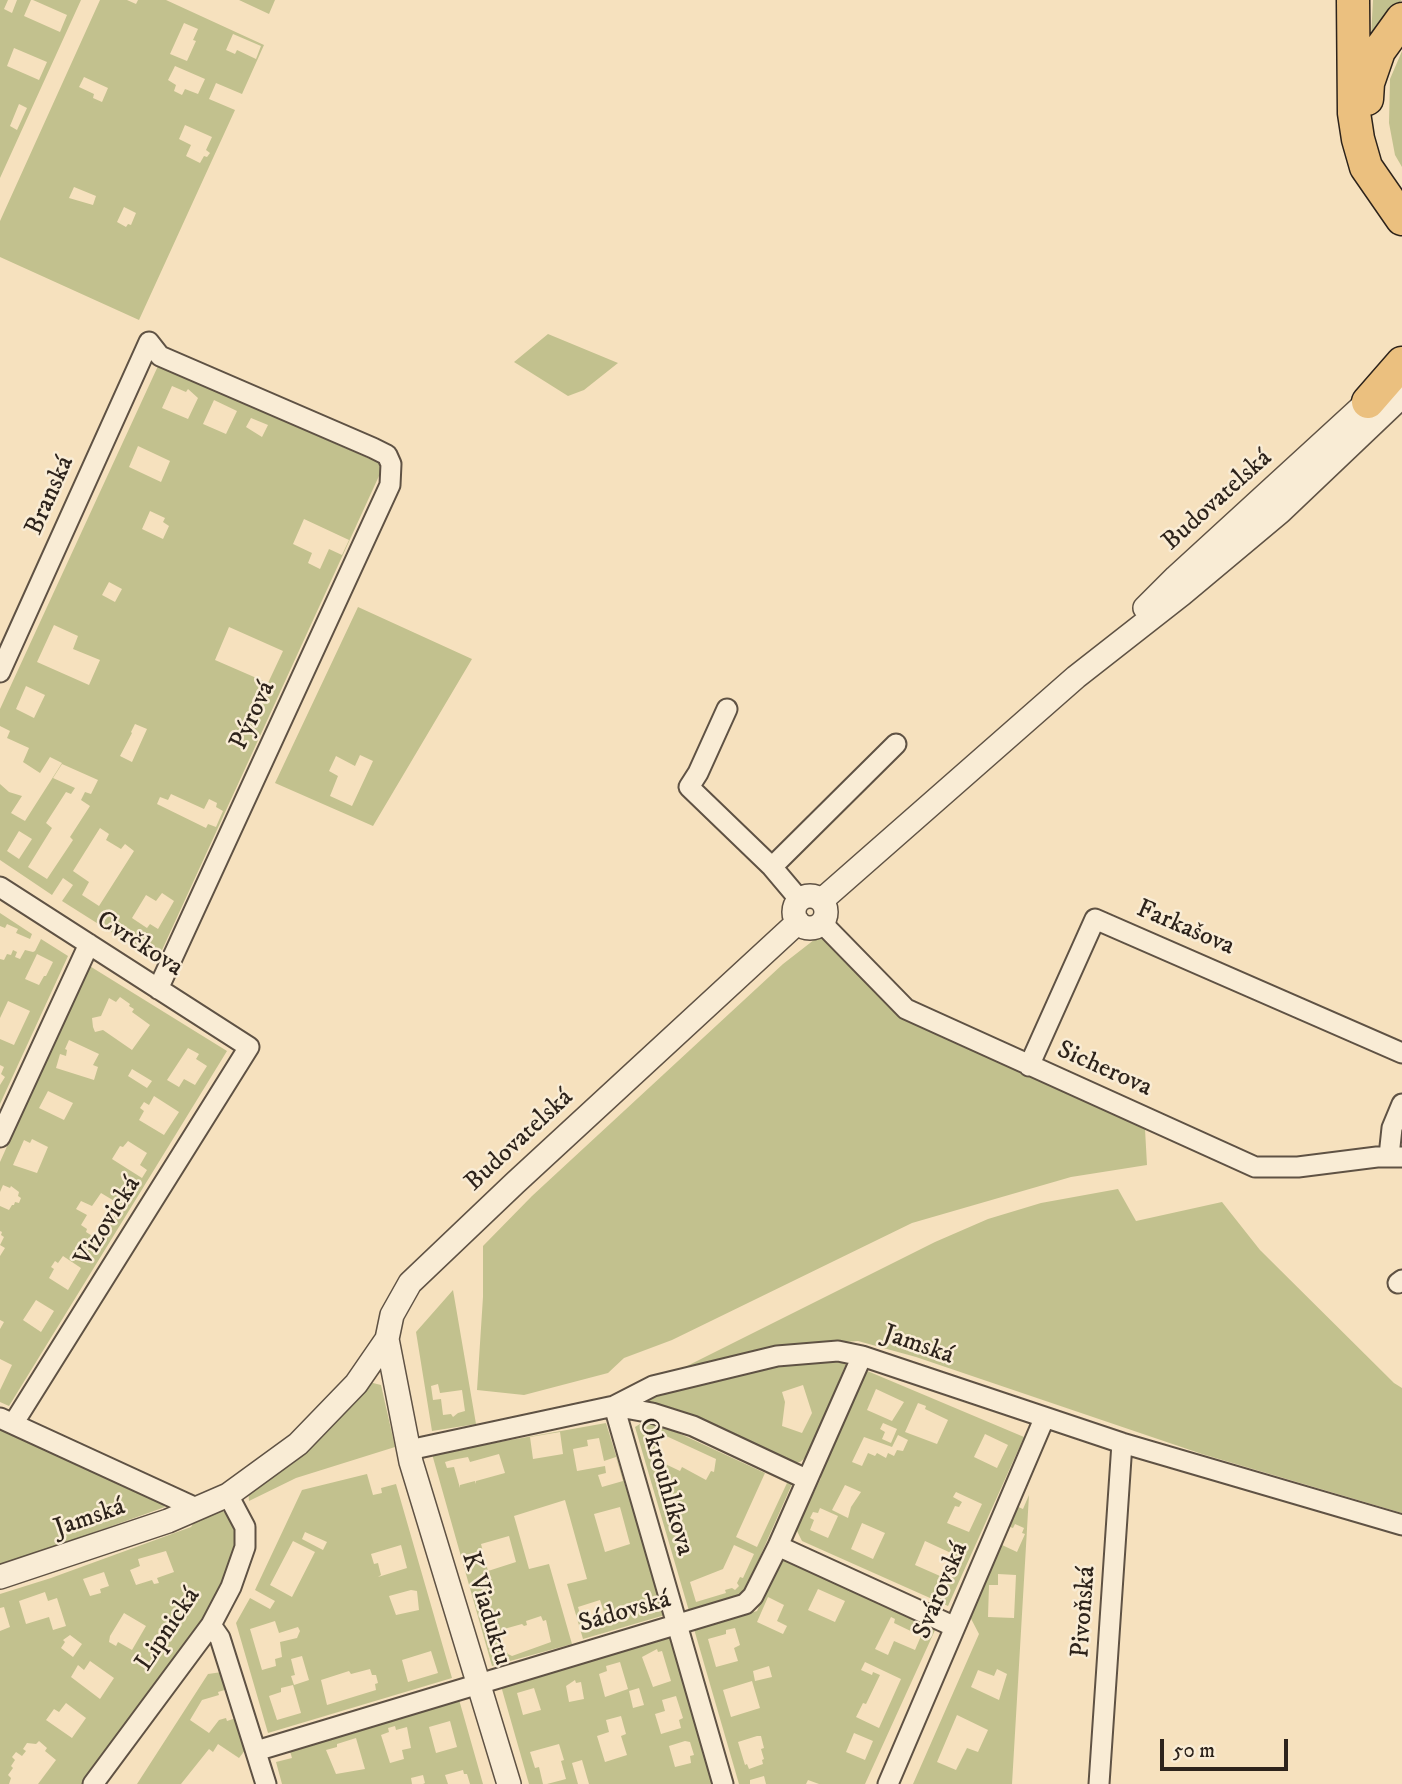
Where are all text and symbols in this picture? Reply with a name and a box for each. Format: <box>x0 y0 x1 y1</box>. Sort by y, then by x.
street label: Budovatelská <box>1157 444 1279 558</box>
street label: Branská <box>20 452 82 540</box>
street label: Pýrová <box>225 677 283 755</box>
street label: Farkašova <box>1131 894 1239 964</box>
street label: Cvrčkova <box>90 905 188 985</box>
street label: Sicherova <box>1052 1035 1156 1105</box>
street label: Budovatelská <box>459 1083 581 1199</box>
street label: Vizovická <box>69 1171 149 1273</box>
street label: Jamská <box>878 1319 958 1373</box>
street label: Okrouhlíkova <box>630 1414 700 1560</box>
street label: Jamská <box>50 1492 130 1546</box>
street label: Svárovská <box>908 1538 976 1644</box>
street label: K Viaduktu <box>453 1548 517 1670</box>
street label: Pivoňská <box>1066 1565 1104 1659</box>
street label: Lipnická <box>130 1582 208 1678</box>
street label: Sádovská <box>575 1585 675 1641</box>
scale bar <box>1164 1724 1292 1768</box>
text: 50 m <box>1173 1738 1215 1764</box>

